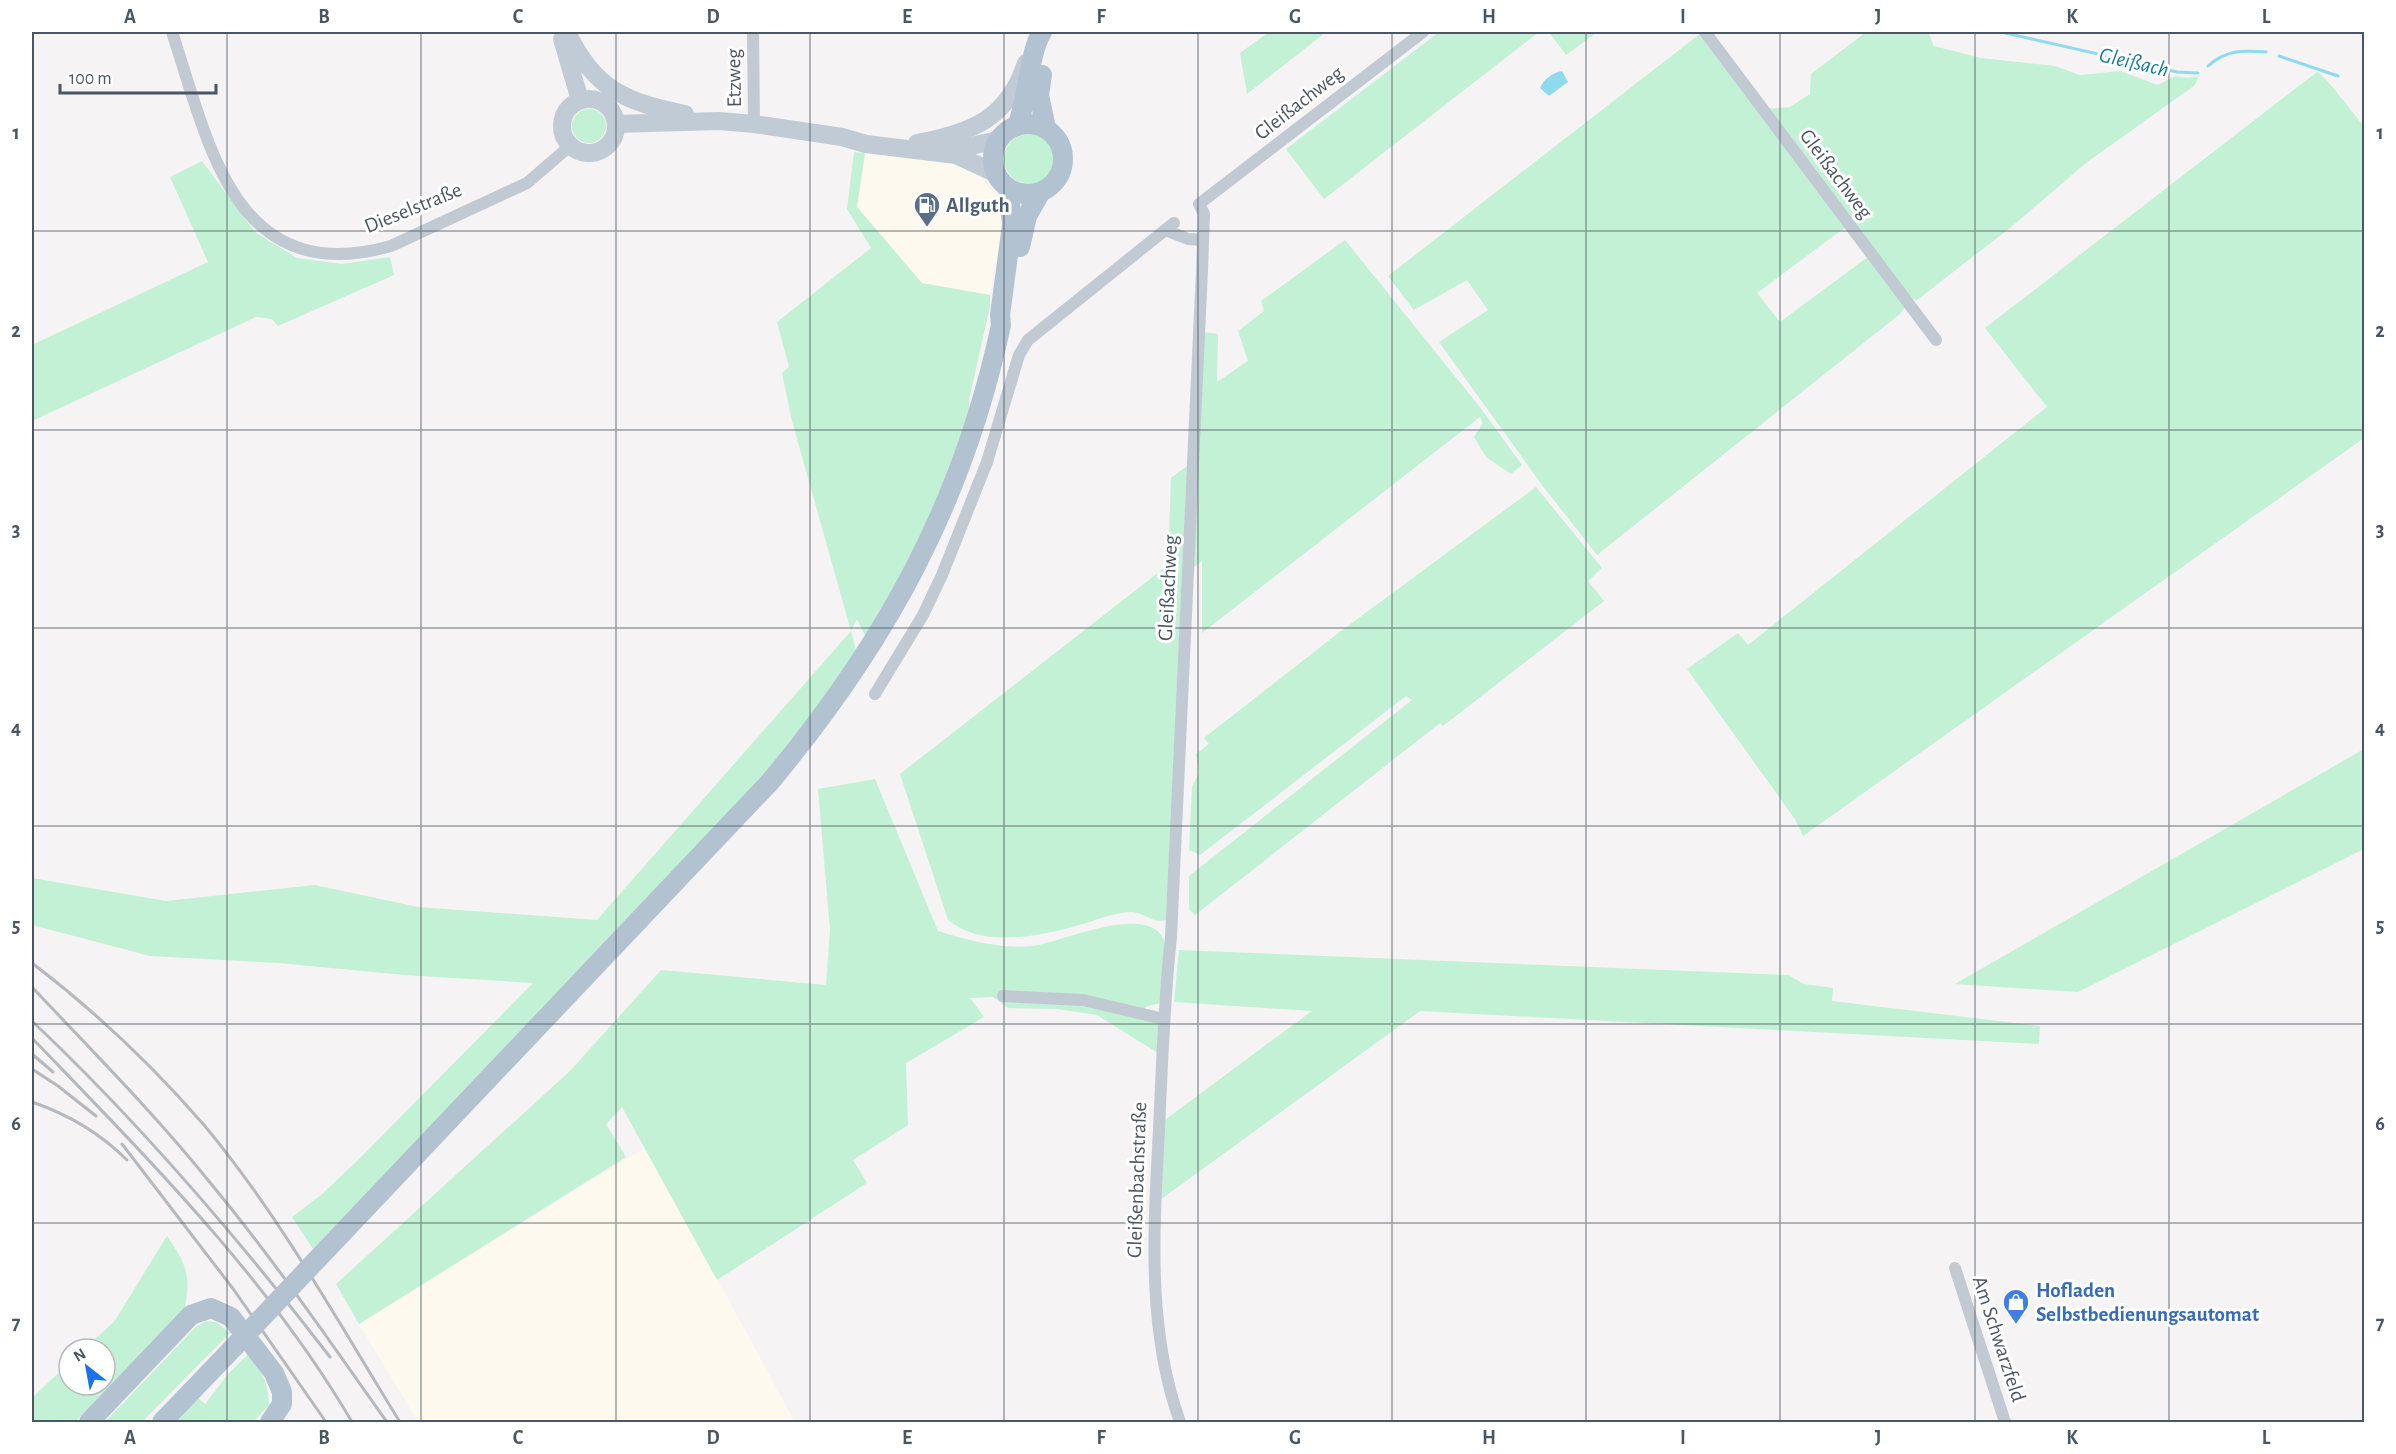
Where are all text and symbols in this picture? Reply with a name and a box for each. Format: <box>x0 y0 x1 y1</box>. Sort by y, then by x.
text: A <box>124 7 136 27</box>
text: B <box>318 7 330 27</box>
text: C <box>513 7 524 27</box>
text: D <box>706 7 720 27</box>
text: E <box>902 7 912 27</box>
text: F <box>1096 7 1106 27</box>
text: G <box>1289 7 1301 27</box>
text: H <box>1482 7 1496 27</box>
text: I <box>1680 7 1686 27</box>
text: J <box>1875 7 1881 27</box>
text: K <box>2066 7 2078 27</box>
text: L <box>2262 7 2271 27</box>
water label: Gleißach <box>2097 43 2171 81</box>
street label: Etzweg <box>723 48 745 107</box>
scale bar <box>60 57 216 95</box>
street label: Gleißachweg <box>1251 62 1348 144</box>
text: 100 m <box>69 70 112 88</box>
text: 1 <box>12 123 20 143</box>
text: 1 <box>2376 123 2384 143</box>
street label: Gleißachweg <box>1796 125 1877 223</box>
street label: Dieselstraße <box>361 179 465 237</box>
fuel station icon: Allguth <box>912 190 942 228</box>
place label: Allguth <box>946 195 1010 216</box>
text: 2 <box>11 321 21 341</box>
text: 2 <box>2375 321 2385 341</box>
text: 3 <box>12 520 20 540</box>
text: 3 <box>2376 520 2384 540</box>
street label: Gleißachweg <box>1155 534 1181 641</box>
text: 4 <box>11 718 21 738</box>
text: 4 <box>2375 718 2385 738</box>
text: 5 <box>12 916 20 936</box>
text: 5 <box>2376 916 2384 936</box>
street label: Gleißenbachstraße <box>1124 1102 1150 1258</box>
text: 6 <box>11 1114 21 1134</box>
text: 6 <box>2375 1114 2385 1134</box>
street label: Am Schwarzfeld <box>1969 1274 2029 1405</box>
place label: Hofladen Selbstbedienungsautomat <box>2036 1280 2259 1325</box>
shop icon: Hofladen Selbstbedienungsautomat <box>2001 1287 2031 1325</box>
text: 7 <box>12 1313 21 1333</box>
text: 7 <box>2376 1313 2385 1333</box>
north arrow <box>57 1337 117 1397</box>
text: N <box>71 1345 89 1365</box>
text: A <box>124 1428 136 1448</box>
text: B <box>318 1428 330 1448</box>
text: C <box>513 1428 524 1448</box>
text: D <box>706 1428 720 1448</box>
text: E <box>902 1428 912 1448</box>
text: F <box>1096 1428 1106 1448</box>
text: G <box>1289 1428 1301 1448</box>
text: H <box>1482 1428 1496 1448</box>
text: I <box>1680 1428 1686 1448</box>
text: J <box>1875 1428 1881 1448</box>
text: K <box>2066 1428 2078 1448</box>
text: L <box>2262 1428 2271 1448</box>

